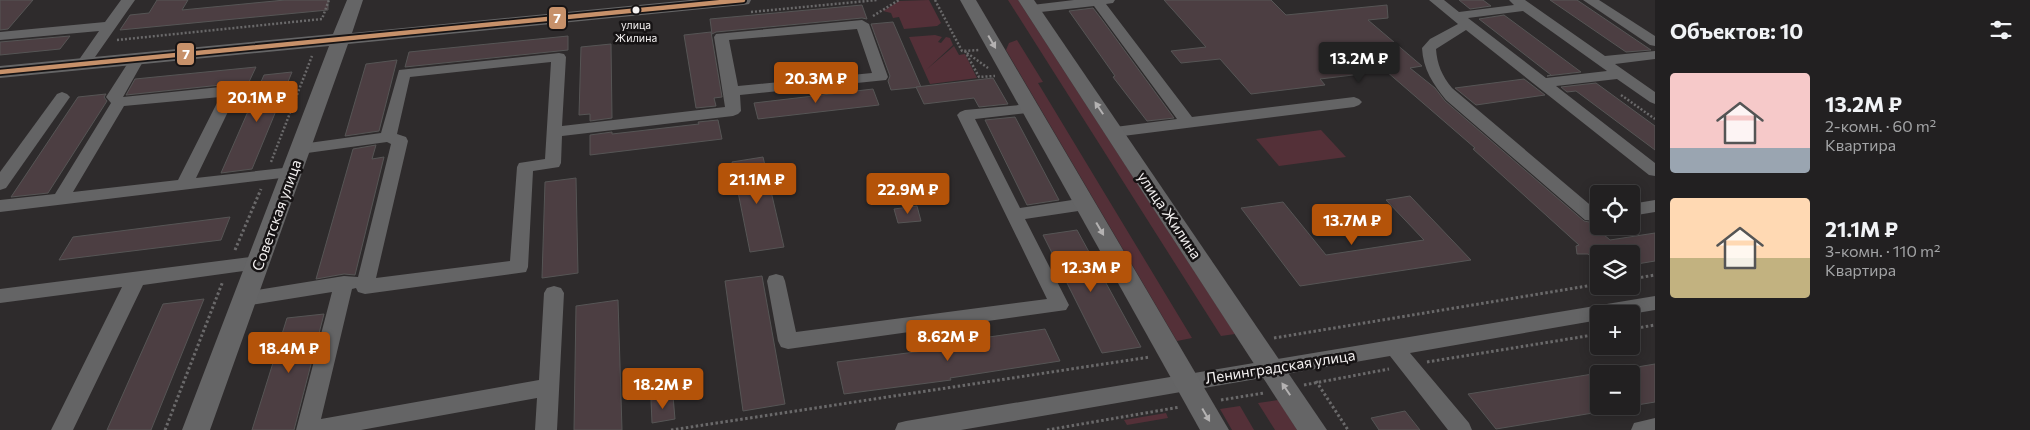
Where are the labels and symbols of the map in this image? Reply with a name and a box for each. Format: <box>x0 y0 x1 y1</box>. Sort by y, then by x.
marker: улица Жилина <box>631 5 641 15</box>
line badge: 7 <box>548 6 567 30</box>
text: 7 <box>553 9 561 26</box>
place label: улица Жилина <box>615 18 657 44</box>
one-way arrow <box>988 36 997 49</box>
line badge: 7 <box>176 42 195 66</box>
pin: 13.2M ₽ <box>1313 42 1405 84</box>
text: 7 <box>182 45 190 62</box>
pin: 20.3M ₽ <box>770 62 862 104</box>
pin: 20.1M ₽ <box>211 80 303 123</box>
one-way arrow <box>1094 101 1104 115</box>
street label: Советская улица <box>248 157 304 273</box>
pin: 21.1M ₽ <box>711 162 803 205</box>
street label: улица Жилина <box>1134 168 1206 262</box>
pin: 22.9M ₽ <box>862 172 954 215</box>
pin: 13.7M ₽ <box>1306 204 1398 246</box>
one-way arrow <box>1095 222 1104 235</box>
pin: 12.3M ₽ <box>1045 250 1137 293</box>
pin: 8.62M ₽ <box>902 320 994 362</box>
pin: 18.4M ₽ <box>243 332 335 374</box>
street label: Ленинградская улица <box>1204 345 1356 387</box>
pin: 18.2M ₽ <box>617 368 709 410</box>
one-way arrow <box>1281 383 1291 396</box>
one-way arrow <box>1202 408 1211 422</box>

